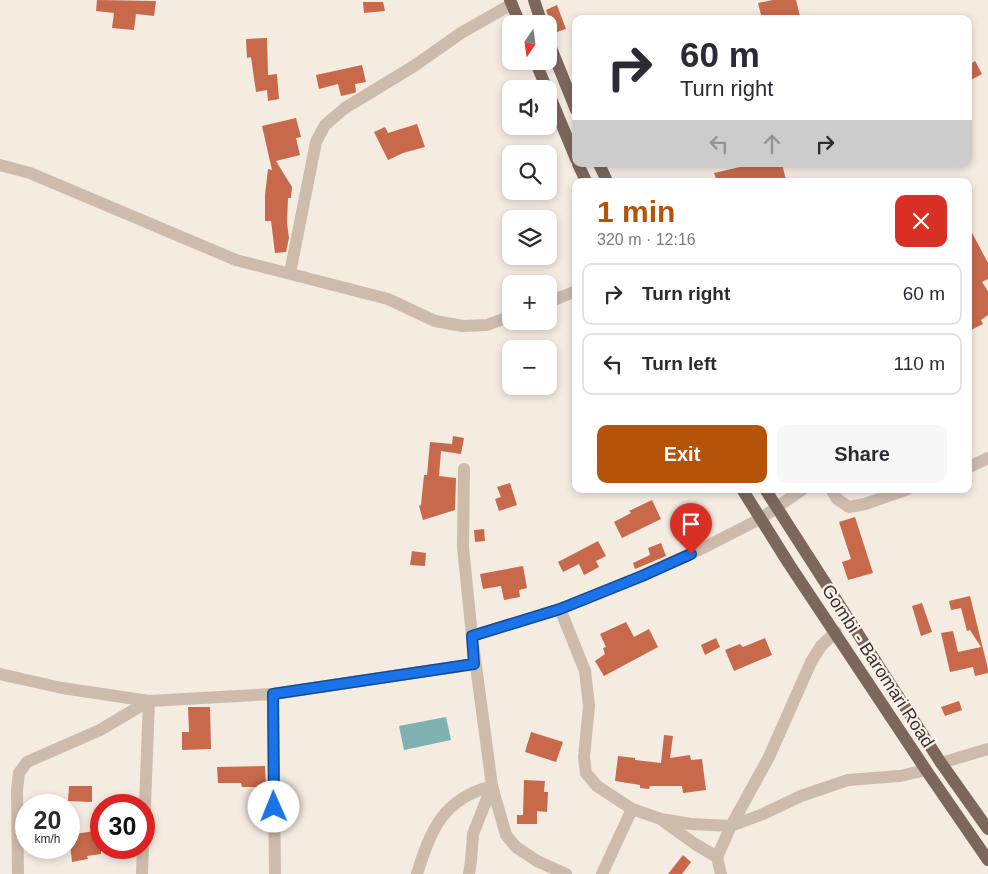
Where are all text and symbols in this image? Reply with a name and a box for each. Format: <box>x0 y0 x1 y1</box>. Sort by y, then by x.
north arrow <box>502 15 558 70</box>
map controls <box>502 15 557 395</box>
icon: right <box>597 35 662 100</box>
text: 60 m <box>680 35 760 74</box>
text: Turn right <box>680 76 773 101</box>
button: sound <box>502 80 557 135</box>
icon: left <box>705 130 733 158</box>
icon: ahead <box>758 130 786 158</box>
icon: right <box>811 130 839 158</box>
button: search <box>502 145 557 200</box>
text: 1 min <box>597 195 675 228</box>
button: close <box>895 195 947 247</box>
button: layers <box>502 210 557 265</box>
text: 320 m · 12:16 <box>597 231 696 248</box>
button: + <box>502 275 557 330</box>
icon: right <box>599 280 627 308</box>
text: Turn right <box>642 283 730 304</box>
text: 60 m <box>903 283 945 304</box>
button: − <box>502 340 557 395</box>
icon: left <box>599 350 627 378</box>
text: Turn left <box>642 353 717 374</box>
text: 110 m <box>894 353 945 374</box>
button: Exit <box>597 425 767 483</box>
button: Share <box>777 425 947 483</box>
pin <box>670 503 712 554</box>
icon: arrive <box>677 510 705 538</box>
street label: Gombi - Baromari Road <box>818 581 938 751</box>
position arrow <box>247 780 299 832</box>
speed limit sign: 30 <box>90 794 155 859</box>
text: 20 <box>34 806 61 834</box>
text: km/h <box>34 832 61 846</box>

